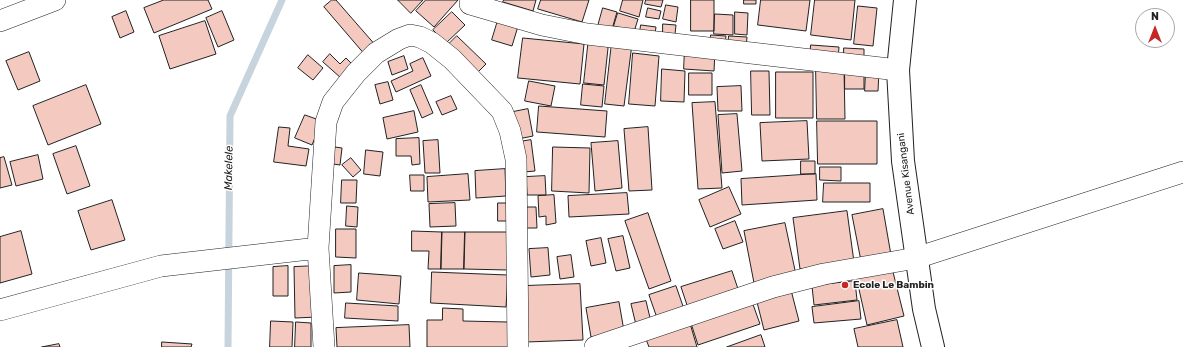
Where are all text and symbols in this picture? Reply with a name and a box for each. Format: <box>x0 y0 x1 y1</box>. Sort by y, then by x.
north arrow <box>1135 8 1175 48</box>
text: N <box>1151 10 1159 23</box>
street label: Avenue Kisangani <box>895 132 917 216</box>
water label: Makelele <box>222 146 236 190</box>
place label: Ecole Le Bambin <box>853 279 934 291</box>
marker: Ecole Le Bambin <box>840 280 850 290</box>

